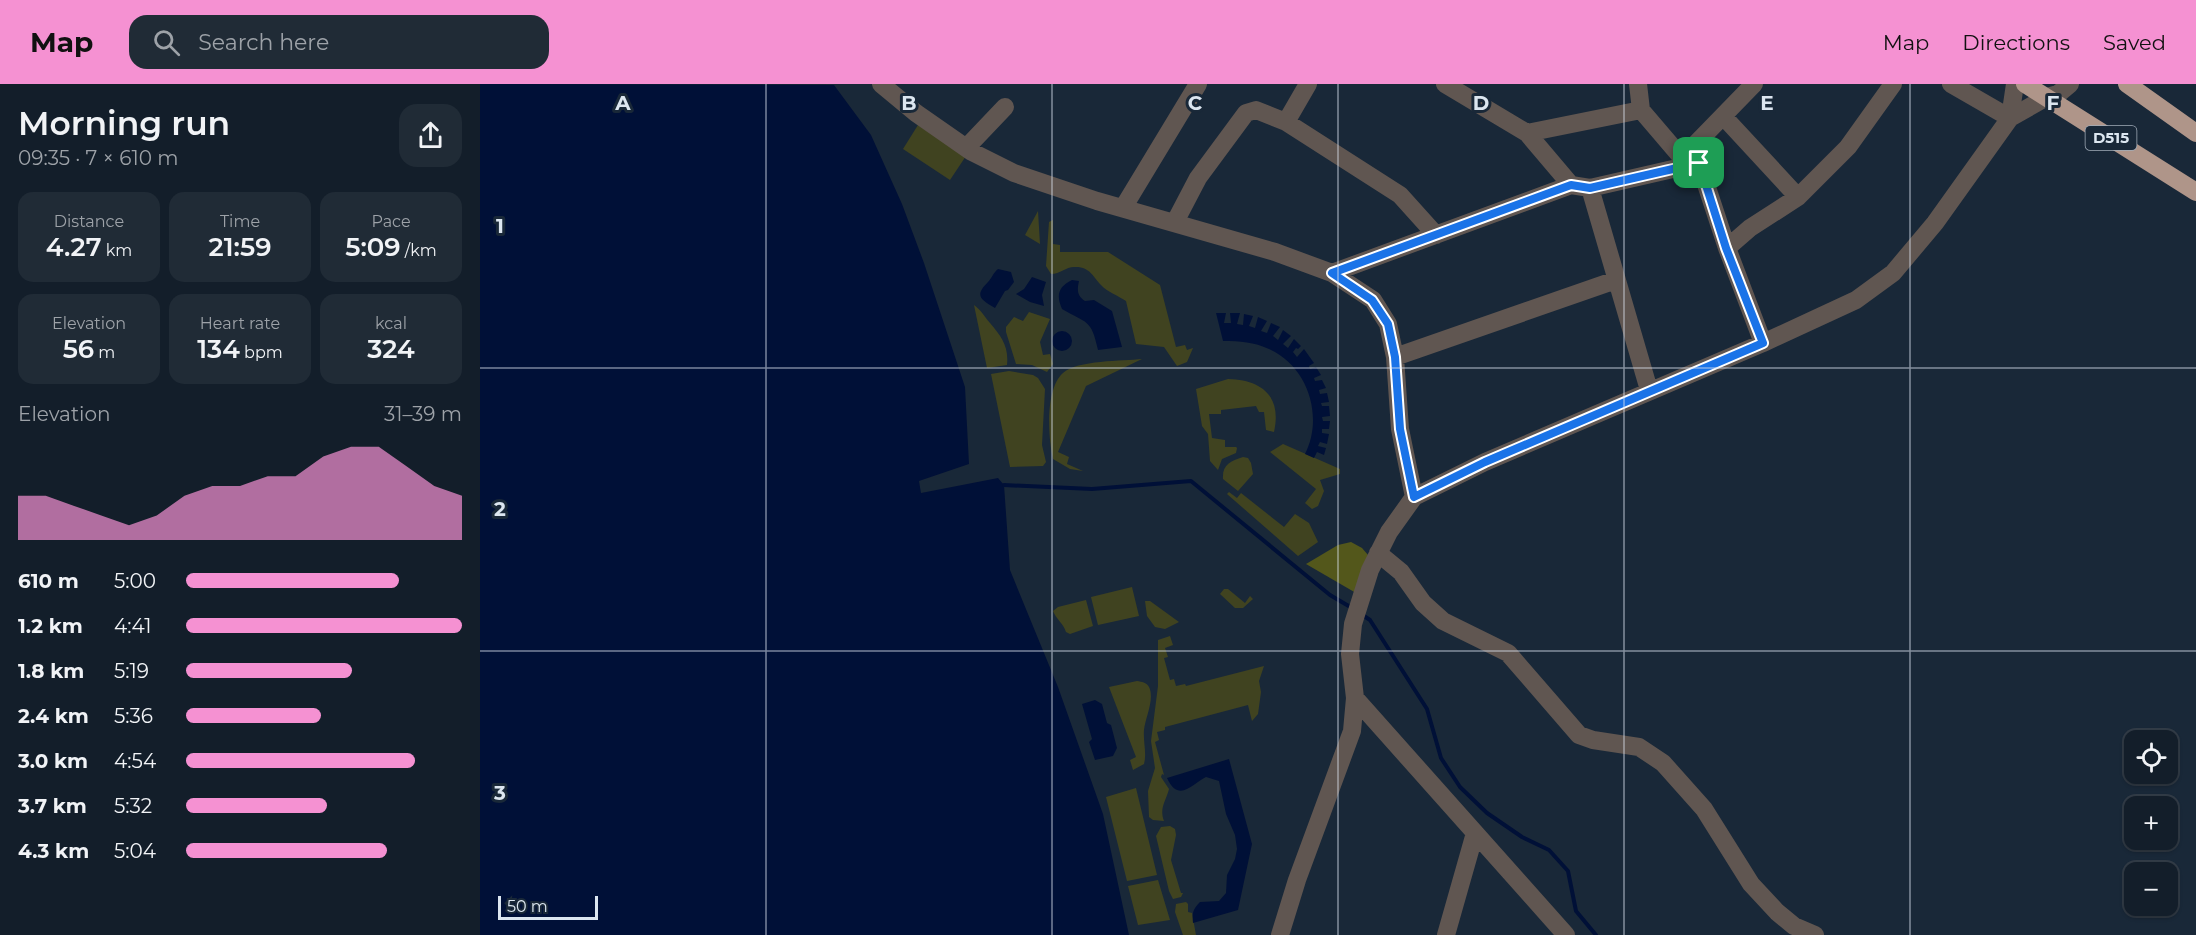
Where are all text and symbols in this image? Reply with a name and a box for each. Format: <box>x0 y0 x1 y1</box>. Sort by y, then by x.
search box <box>129 15 549 69</box>
text: Map <box>30 25 93 59</box>
icon: search <box>150 26 183 59</box>
text: Search here <box>198 29 329 56</box>
text: Map <box>1883 30 1929 55</box>
text: Directions <box>1962 30 2070 55</box>
text: Saved <box>2103 30 2166 55</box>
text: A <box>614 91 631 115</box>
text: B <box>901 91 917 115</box>
text: C <box>1188 91 1203 115</box>
text: D <box>1473 91 1489 115</box>
text: E <box>1760 91 1774 115</box>
text: F <box>2047 91 2060 115</box>
text: Morning run <box>18 103 230 143</box>
button: share <box>399 104 462 167</box>
road number: D515 <box>2086 126 2136 150</box>
pin <box>1673 137 1724 188</box>
text: 09:35 · 7 × 610 m <box>18 146 178 170</box>
icon: arrive <box>1682 146 1715 179</box>
text: Distance <box>54 212 124 231</box>
text: Time <box>220 212 260 231</box>
text: Pace <box>371 212 411 231</box>
text: 1 <box>496 214 504 238</box>
text: 4.27 <box>46 231 102 263</box>
text: 21:59 <box>209 231 271 263</box>
text: 5:09 <box>345 231 401 263</box>
text: km <box>102 241 132 260</box>
text: /km <box>401 241 437 260</box>
text: Elevation <box>52 314 126 333</box>
text: Heart rate <box>200 314 280 333</box>
text: kcal <box>375 314 407 333</box>
text: 56 <box>63 333 94 365</box>
text: 134 <box>197 333 240 365</box>
text: 324 <box>367 333 415 365</box>
text: m <box>94 343 115 362</box>
text: bpm <box>240 343 283 362</box>
text: Elevation <box>18 402 110 426</box>
text: 31–39 m <box>384 402 462 426</box>
text: 2 <box>494 497 506 521</box>
text: 610 m <box>18 569 79 593</box>
text: 5:00 <box>114 569 156 593</box>
text: 1.2 km <box>18 614 83 638</box>
text: 4:41 <box>114 614 152 638</box>
text: 1.8 km <box>18 659 84 683</box>
text: 5:19 <box>114 659 149 683</box>
text: 2.4 km <box>18 704 89 728</box>
text: 5:36 <box>114 704 153 728</box>
map controls <box>2124 730 2178 916</box>
button: locate <box>2124 730 2178 784</box>
text: 3.0 km <box>18 749 88 773</box>
text: 4:54 <box>114 749 156 773</box>
text: 3 <box>493 781 506 805</box>
text: 3.7 km <box>18 794 87 818</box>
text: 5:32 <box>114 794 152 818</box>
button: + <box>2124 796 2178 850</box>
text: 4.3 km <box>18 839 89 863</box>
text: 5:04 <box>114 839 156 863</box>
button: − <box>2124 862 2178 916</box>
scale bar <box>498 893 598 920</box>
text: 50 m <box>507 897 548 916</box>

